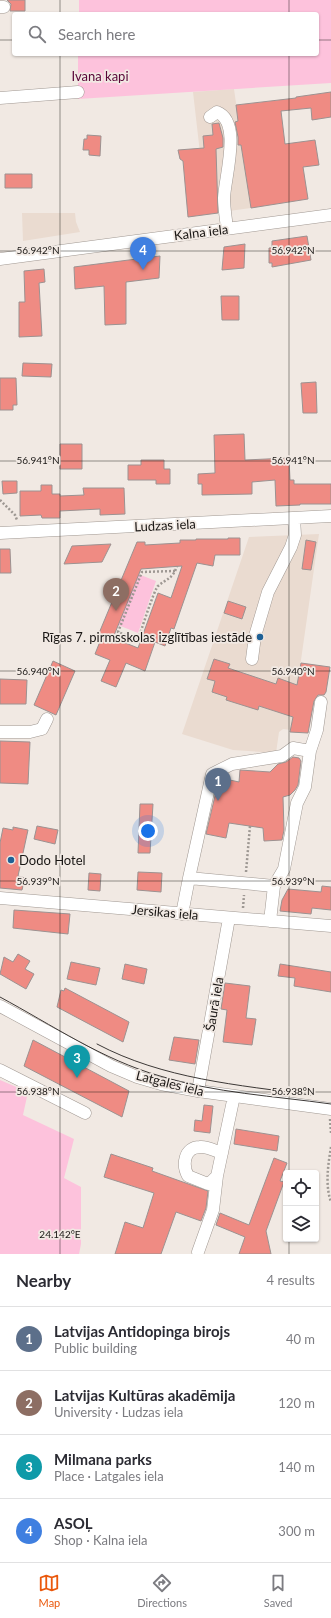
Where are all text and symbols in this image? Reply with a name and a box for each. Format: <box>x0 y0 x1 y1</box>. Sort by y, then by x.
search box <box>12 12 319 56</box>
icon: search <box>26 23 48 45</box>
text: Search here <box>58 25 135 43</box>
park label: Ivana kapi <box>71 68 129 84</box>
street label: Kalna iela <box>173 221 229 243</box>
pin: 4 <box>130 237 156 270</box>
text: 56.942°N <box>16 244 60 256</box>
text: 56.942°N <box>271 244 315 256</box>
text: 56.941°N <box>16 454 60 466</box>
text: 56.941°N <box>271 454 315 466</box>
street label: Ludzas iela <box>134 515 196 535</box>
pin: 2 <box>103 578 129 611</box>
place label: Rīgas 7. pirmsskolas izglītības iestāde <box>42 629 252 645</box>
marker: Rīgas 7. pirmsskolas izglītības iestāde <box>255 632 265 642</box>
text: 56.940°N <box>16 665 60 677</box>
text: 56.940°N <box>271 665 315 677</box>
pin: 1 <box>205 768 231 801</box>
your location <box>138 821 158 841</box>
place label: Dodo Hotel <box>19 852 86 868</box>
marker: Dodo Hotel <box>6 855 16 865</box>
text: 56.939°N <box>16 875 60 887</box>
text: 56.939°N <box>271 875 315 887</box>
street label: Jersikas iela <box>131 901 199 923</box>
street label: Šaurā iela <box>201 976 227 1032</box>
pin: 3 <box>64 1045 90 1078</box>
street label: Latgales iela <box>134 1067 206 1099</box>
text: 56.938°N <box>16 1085 60 1097</box>
text: 56.938°N <box>271 1085 315 1097</box>
map controls <box>283 1170 319 1242</box>
button: locate <box>283 1170 319 1206</box>
button: layers <box>283 1206 319 1242</box>
text: 24.142°E <box>39 1228 81 1240</box>
text: Nearby <box>16 1270 71 1291</box>
text: 4 results <box>267 1272 315 1288</box>
text: Latvijas Antidopinga birojs <box>54 1322 230 1340</box>
text: 1 <box>25 1331 33 1347</box>
text: 40 m <box>286 1331 315 1347</box>
text: Public building <box>54 1340 137 1356</box>
text: Latvijas Kultūras akadēmija <box>54 1386 235 1404</box>
text: 2 <box>25 1395 33 1411</box>
text: 120 m <box>278 1395 315 1411</box>
text: University · Ludzas iela <box>54 1404 183 1420</box>
text: Milmana parks <box>54 1450 152 1468</box>
text: 3 <box>25 1459 33 1475</box>
text: 140 m <box>278 1459 315 1475</box>
text: Place · Latgales iela <box>54 1468 164 1484</box>
text: ASOĻ <box>54 1514 93 1532</box>
text: 4 <box>25 1523 33 1539</box>
text: 300 m <box>278 1523 315 1539</box>
text: Shop · Kalna iela <box>54 1532 148 1548</box>
tab: Map <box>38 1572 60 1609</box>
tab: Directions <box>137 1572 187 1609</box>
tab: Saved <box>264 1572 293 1609</box>

